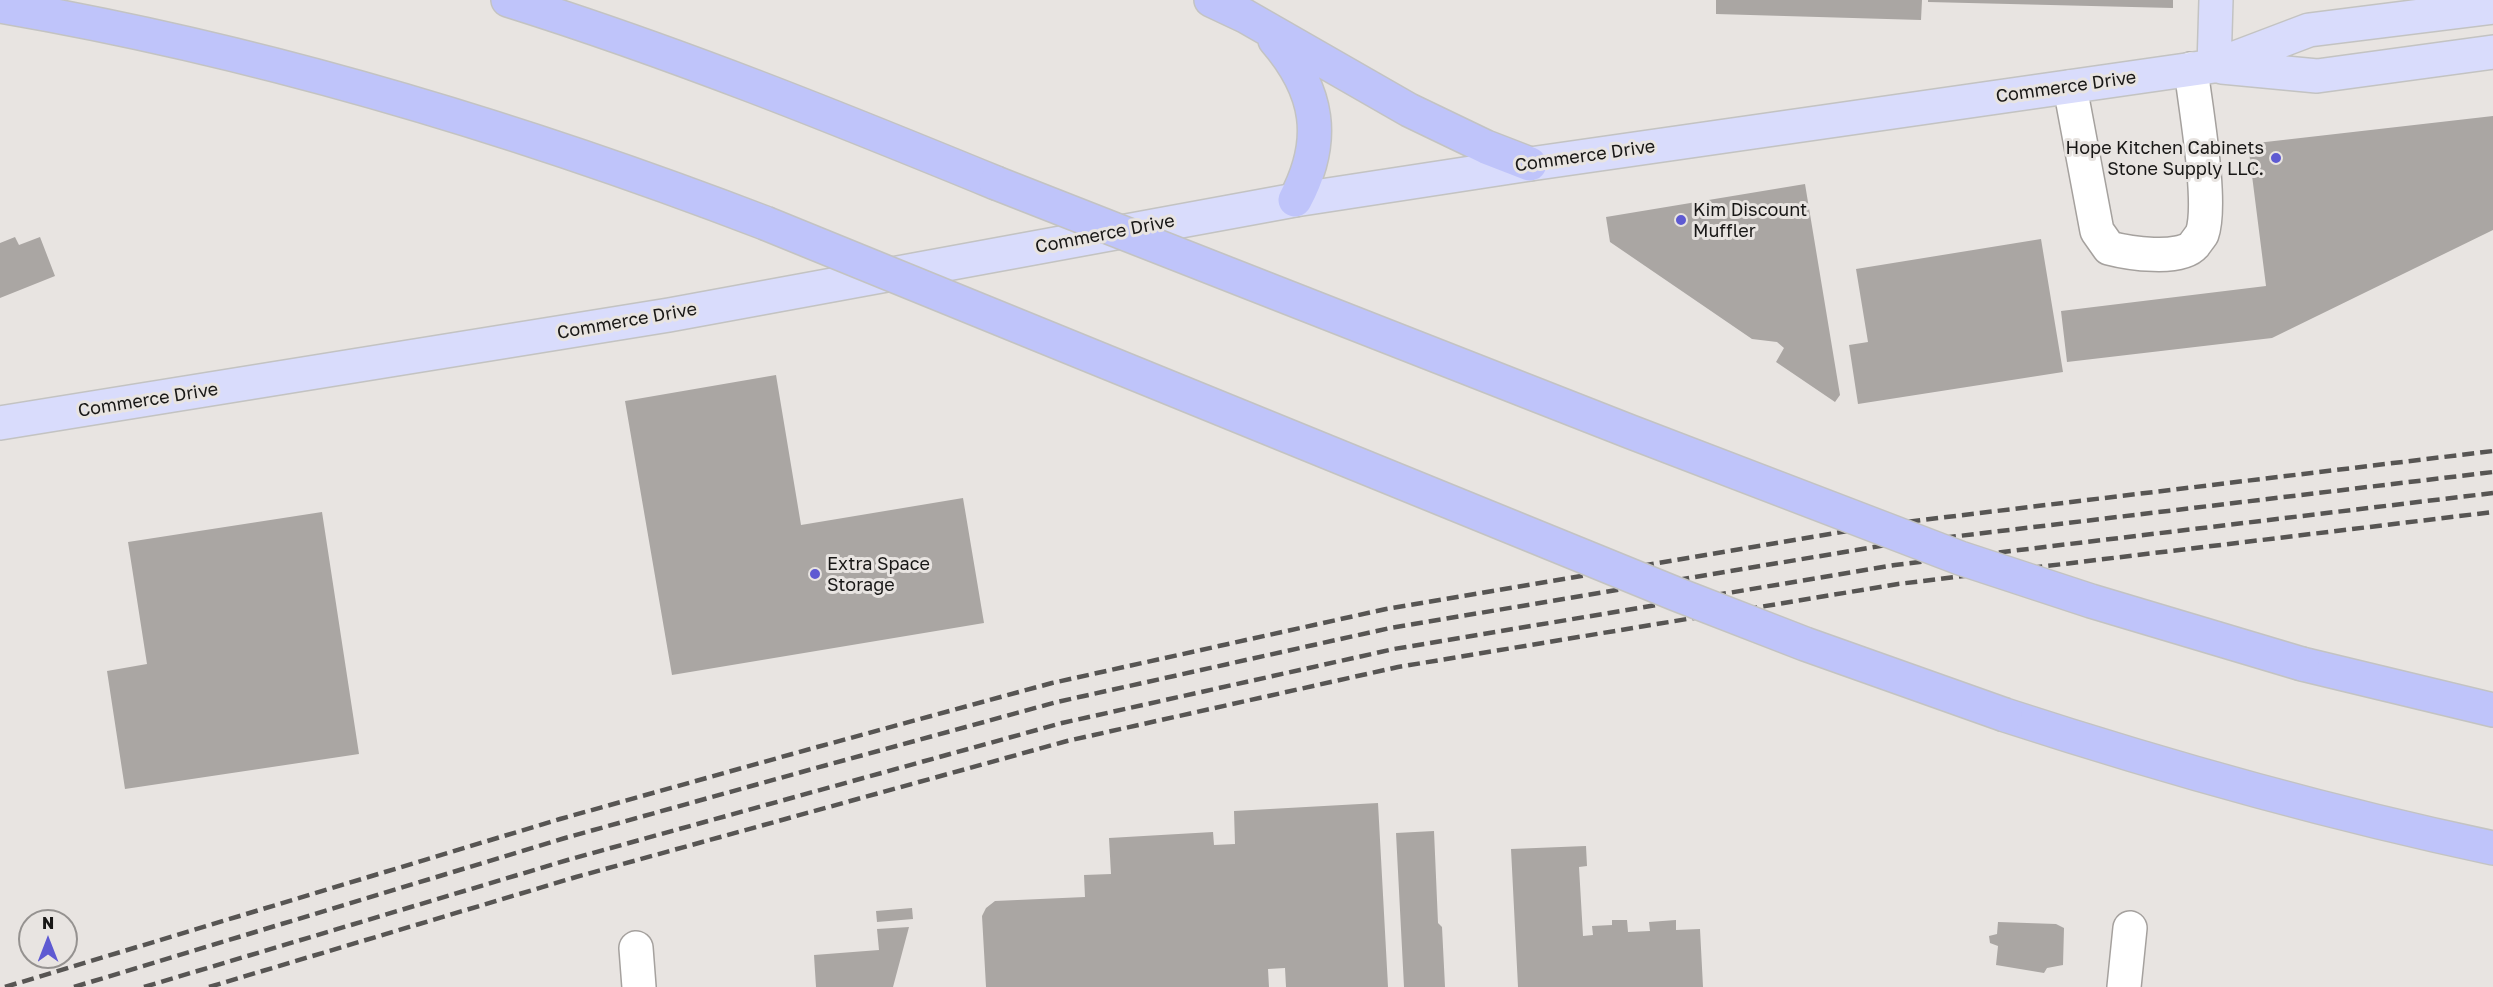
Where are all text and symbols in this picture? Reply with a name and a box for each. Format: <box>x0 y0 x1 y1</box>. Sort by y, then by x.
street label: Commerce Drive <box>1994 66 2138 108</box>
street label: Commerce Drive <box>1513 135 1657 177</box>
place label: Hope Kitchen Cabinets Stone Supply LLC. <box>2066 137 2264 180</box>
marker: Hope Kitchen Cabinets Stone Supply LLC. <box>2269 151 2283 165</box>
place label: Kim Discount Muffler <box>1693 199 1807 242</box>
street label: Commerce Drive <box>1033 210 1177 258</box>
marker: Kim Discount Muffler <box>1674 213 1688 227</box>
street label: Commerce Drive <box>555 298 699 344</box>
street label: Commerce Drive <box>76 378 220 422</box>
place label: Extra Space Storage <box>827 553 930 596</box>
marker: Extra Space Storage <box>808 567 822 581</box>
north arrow <box>18 909 78 969</box>
text: N <box>42 913 54 933</box>

